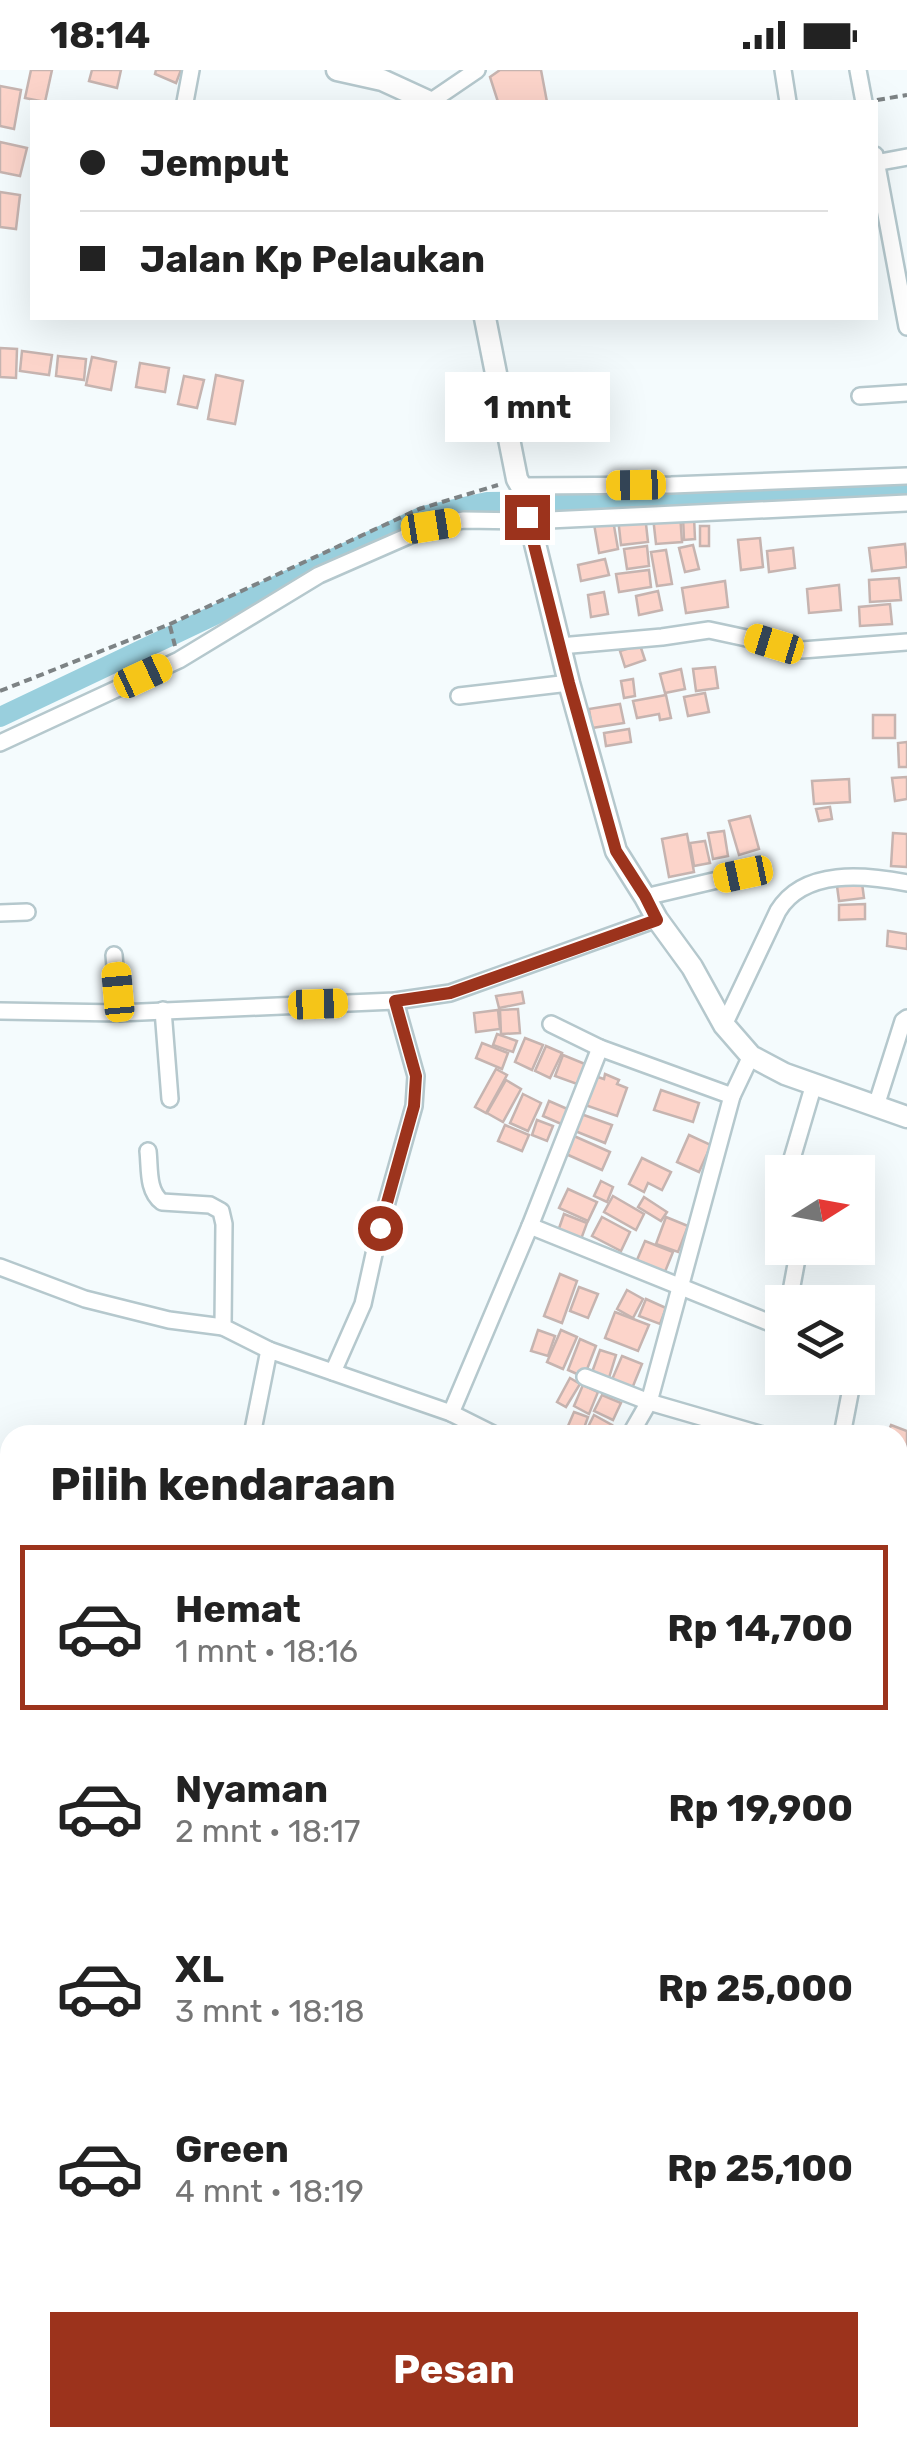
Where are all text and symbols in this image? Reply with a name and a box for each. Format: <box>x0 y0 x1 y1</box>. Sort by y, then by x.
text: 18:14 <box>50 12 151 58</box>
text: Jemput <box>140 140 289 186</box>
text: Jalan Kp Pelaukan <box>140 236 485 282</box>
callout: 1 mnt <box>444 372 610 442</box>
text: 1 mnt <box>484 388 571 426</box>
car <box>606 469 666 501</box>
route end <box>505 495 550 540</box>
car <box>399 506 463 546</box>
car <box>741 621 807 667</box>
car <box>109 650 177 702</box>
car <box>711 853 775 895</box>
car <box>100 961 136 1023</box>
car <box>287 988 349 1020</box>
north arrow <box>765 1155 875 1265</box>
map controls <box>765 1155 875 1395</box>
route start <box>358 1206 403 1251</box>
button: layers <box>765 1285 875 1395</box>
text: Pilih kendaraan <box>50 1458 396 1511</box>
icon: car <box>55 1583 145 1673</box>
text: Hemat <box>175 1586 301 1632</box>
text: Rp 14,700 <box>667 1605 853 1651</box>
text: 1 mnt · 18:16 <box>175 1632 358 1670</box>
icon: car <box>55 1763 145 1853</box>
text: Nyaman <box>175 1766 328 1812</box>
text: Rp 19,900 <box>668 1785 853 1831</box>
text: 2 mnt · 18:17 <box>175 1812 360 1850</box>
icon: car <box>55 1943 145 2033</box>
text: XL <box>175 1946 224 1992</box>
text: Rp 25,000 <box>658 1965 853 2011</box>
text: 3 mnt · 18:18 <box>175 1992 365 2030</box>
icon: car <box>55 2123 145 2213</box>
text: Green <box>175 2126 289 2172</box>
text: Rp 25,100 <box>667 2145 853 2191</box>
text: 4 mnt · 18:19 <box>175 2172 364 2210</box>
button: Pesan <box>50 2312 858 2427</box>

